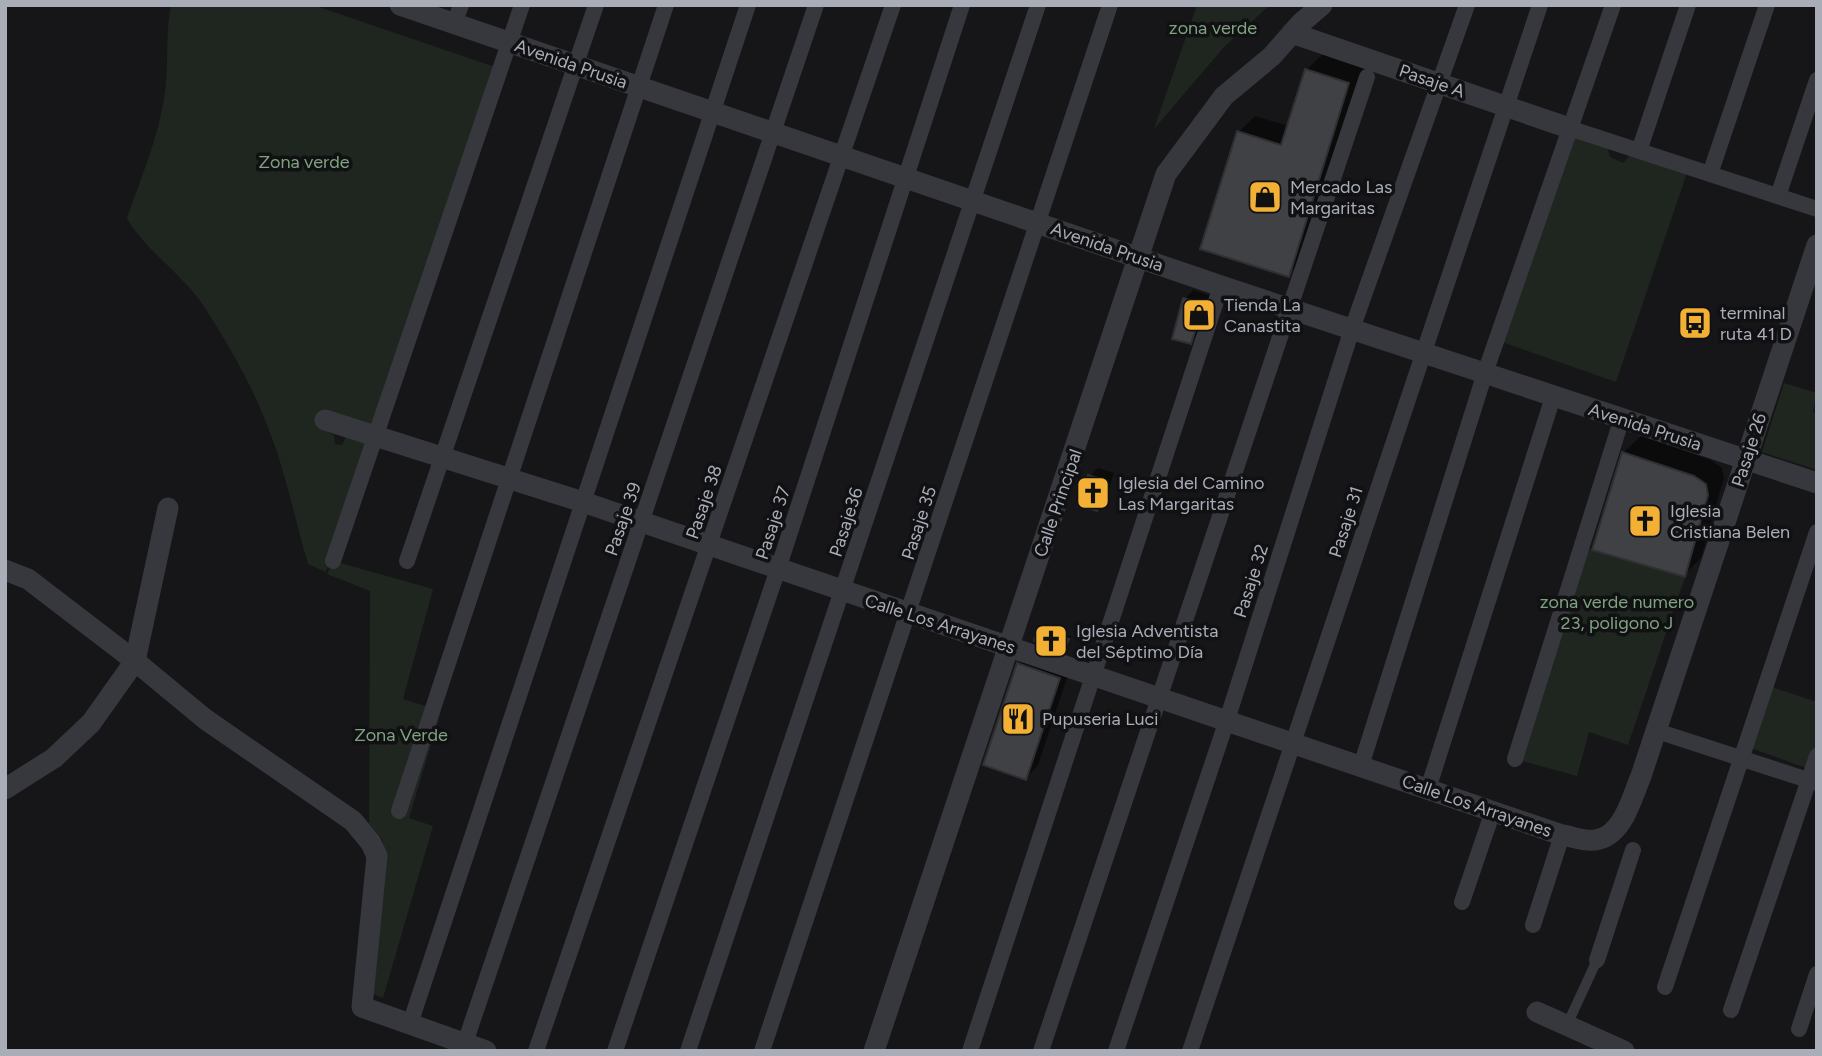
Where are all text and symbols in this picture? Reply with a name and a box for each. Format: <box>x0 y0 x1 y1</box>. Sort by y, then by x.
park label: zona verde <box>1169 17 1257 39</box>
street label: Avenida Prusia <box>512 34 630 94</box>
street label: Pasaje A <box>1396 59 1468 103</box>
park label: Zona verde <box>258 151 350 173</box>
place label: Mercado Las Margaritas <box>1290 176 1392 219</box>
shop icon: Mercado Las Margaritas <box>1246 178 1284 216</box>
street label: Avenida Prusia <box>1048 217 1166 277</box>
place label: Tienda La Canastita <box>1224 294 1301 337</box>
shop icon: Tienda La Canastita <box>1180 296 1218 334</box>
place label: terminal ruta 41 D <box>1720 302 1792 345</box>
bus stop icon: terminal ruta 41 D <box>1676 304 1714 342</box>
street label: Avenida Prusia <box>1586 398 1704 456</box>
street label: Pasaje 26 <box>1727 410 1771 490</box>
street label: Calle Principal <box>1029 446 1087 560</box>
street label: Pasaje 38 <box>681 462 727 542</box>
place label: Iglesia del Camino Las Margaritas <box>1118 472 1264 515</box>
church icon: Iglesia del Camino Las Margaritas <box>1074 474 1112 512</box>
street label: Pasaje 39 <box>600 479 646 559</box>
street label: Pasaje 37 <box>751 483 795 562</box>
street label: Pasaje 35 <box>897 483 941 563</box>
street label: Pasaje 31 <box>1324 484 1368 560</box>
street label: Pasaje36 <box>824 485 868 559</box>
place label: Iglesia Cristiana Belen <box>1670 500 1790 543</box>
church icon: Iglesia Cristiana Belen <box>1626 502 1664 540</box>
street label: Pasaje 32 <box>1229 541 1273 621</box>
street label: Calle Los Arrayanes <box>862 589 1018 659</box>
park label: zona verde numero 23, poligono J <box>1540 591 1694 634</box>
place label: Iglesia Adventista del Séptimo Día <box>1076 620 1218 663</box>
church icon: Iglesia Adventista del Séptimo Día <box>1032 622 1070 660</box>
restaurant icon: Pupuseria Luci <box>999 700 1037 738</box>
place label: Pupuseria Luci <box>1042 708 1159 730</box>
park label: Zona Verde <box>354 724 448 746</box>
street label: Calle Los Arrayanes <box>1399 770 1555 842</box>

